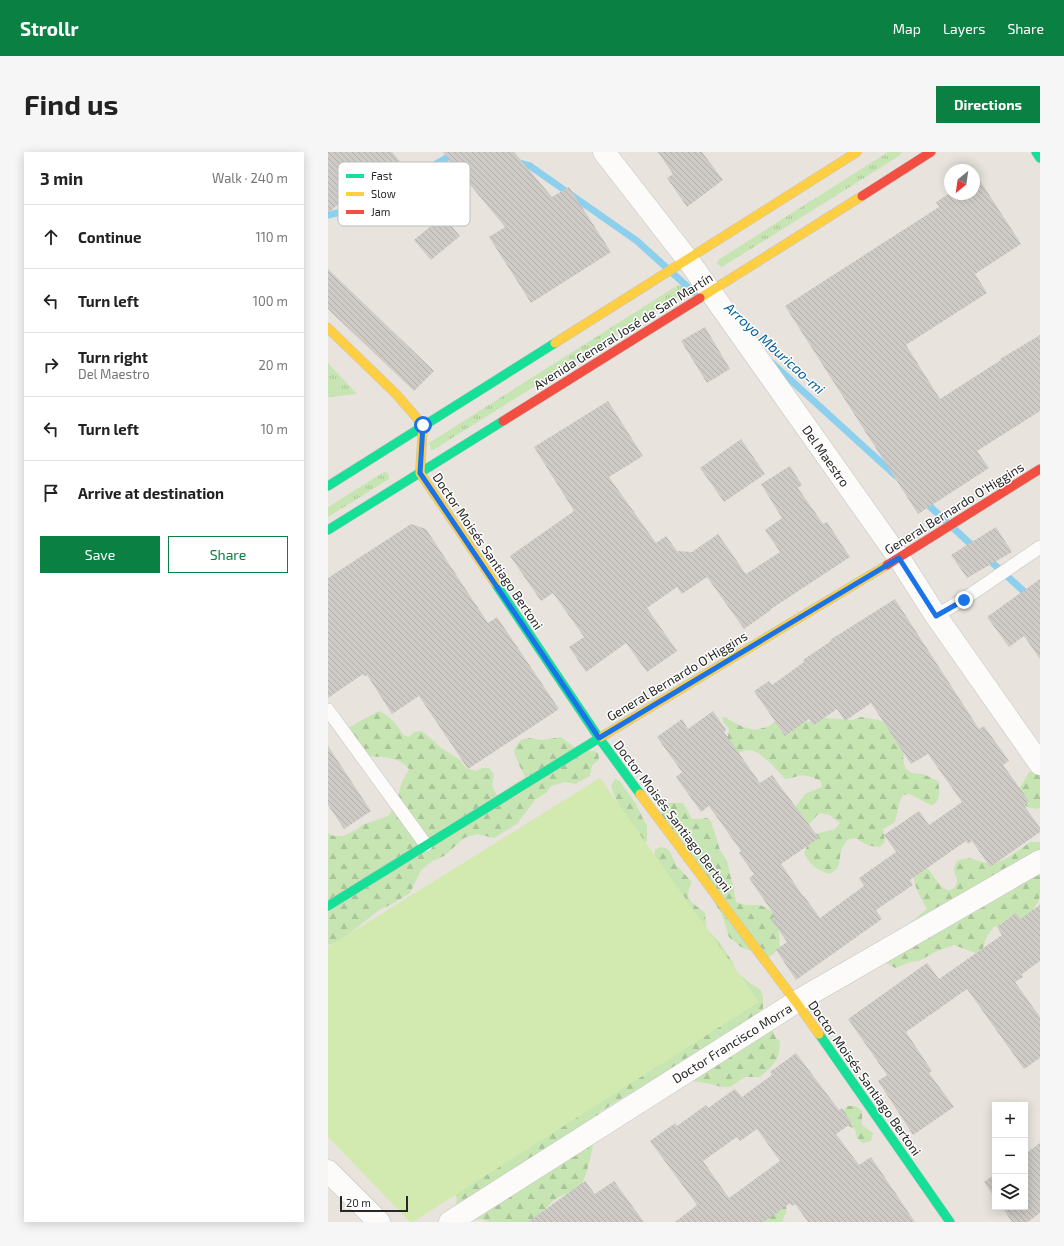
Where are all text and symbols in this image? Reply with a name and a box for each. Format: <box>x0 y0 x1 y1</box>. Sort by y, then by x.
text: Strollr <box>20 17 79 40</box>
text: Map <box>893 20 921 37</box>
text: Layers <box>943 20 985 37</box>
text: Share <box>1007 20 1044 37</box>
button: Directions <box>936 86 1040 123</box>
text: Find us <box>24 87 118 121</box>
legend <box>338 162 470 226</box>
north arrow <box>944 164 980 200</box>
text: 3 min <box>40 168 83 188</box>
text: Fast <box>371 169 393 182</box>
text: Walk · 240 m <box>212 170 288 186</box>
text: Slow <box>371 187 396 200</box>
text: Jam <box>371 205 390 218</box>
icon: ahead <box>40 226 62 248</box>
text: Continue <box>78 228 141 246</box>
text: 110 m <box>256 229 288 245</box>
street label: Avenida General José de San Martín <box>531 269 715 393</box>
icon: left <box>40 290 62 312</box>
text: Turn left <box>78 292 139 310</box>
text: 100 m <box>253 293 288 309</box>
water label: Arroyo Mburicao-mi <box>721 298 829 398</box>
text: Turn right <box>78 348 148 366</box>
icon: right <box>40 354 62 376</box>
text: 20 m <box>259 357 288 373</box>
text: Del Maestro <box>78 366 150 382</box>
route start <box>414 416 432 434</box>
icon: left <box>40 418 62 440</box>
text: Turn left <box>78 420 139 438</box>
text: 10 m <box>261 421 288 437</box>
street label: Del Maestro <box>799 422 853 490</box>
street label: General Bernardo O'Higgins <box>881 458 1027 558</box>
street label: Doctor Moisés Santiago Bertoni <box>429 470 547 632</box>
icon: arrive <box>40 482 62 504</box>
text: Arrive at destination <box>78 484 224 502</box>
button: Save <box>40 536 160 573</box>
button: Share <box>168 536 288 573</box>
route end <box>955 591 973 609</box>
street label: General Bernardo O'Higgins <box>604 628 750 724</box>
street label: Doctor Moisés Santiago Bertoni <box>611 737 735 895</box>
street label: Doctor Moisés Santiago Bertoni <box>805 997 925 1159</box>
street label: Doctor Francisco Morra <box>669 1000 795 1086</box>
map controls <box>992 1102 1028 1210</box>
button: + <box>992 1102 1028 1138</box>
button: − <box>992 1138 1028 1174</box>
button: layers <box>992 1174 1028 1210</box>
scale bar <box>340 1194 408 1213</box>
text: 20 m <box>346 1196 371 1209</box>

